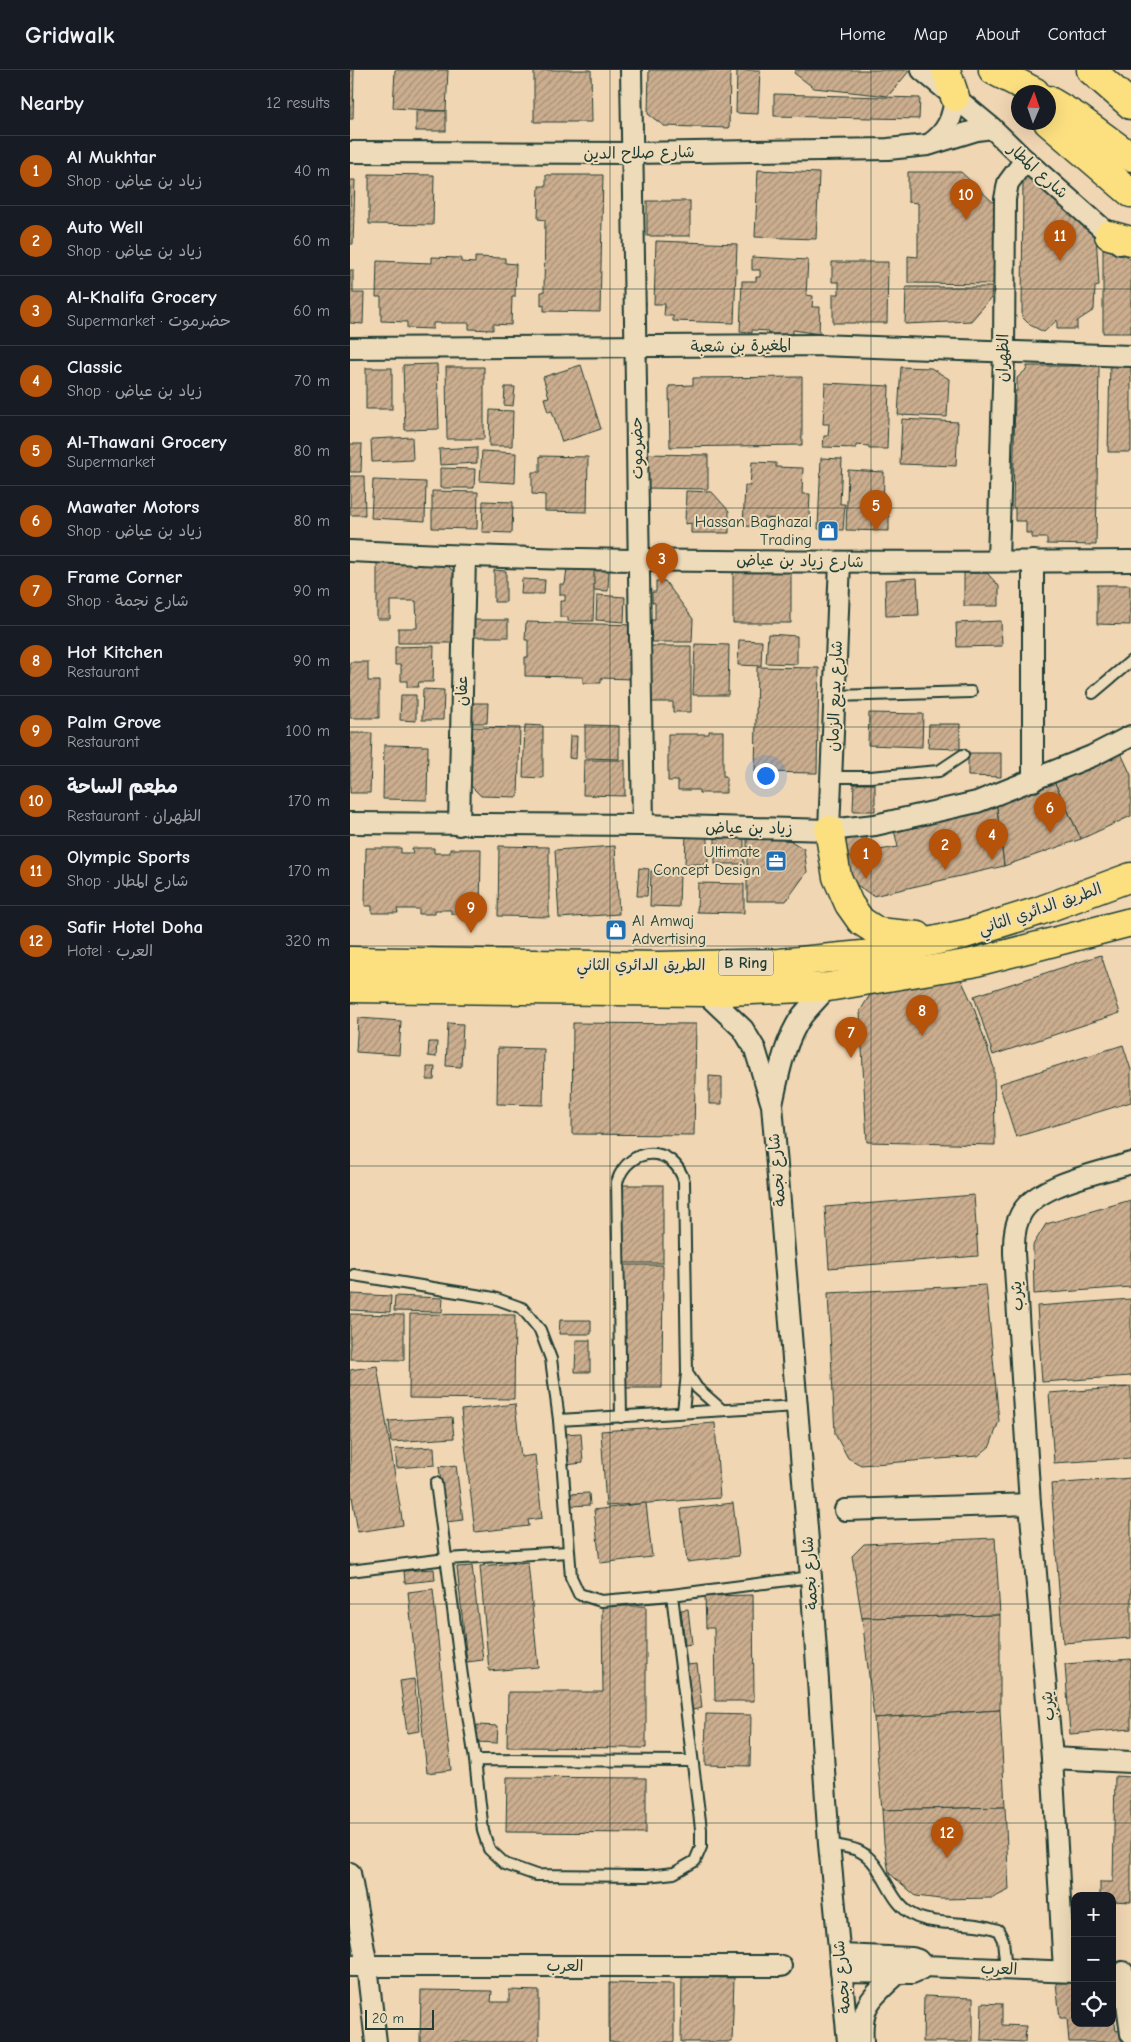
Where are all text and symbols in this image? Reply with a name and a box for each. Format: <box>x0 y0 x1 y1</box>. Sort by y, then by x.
text: Gridwalk <box>25 21 114 49</box>
text: Home <box>839 24 886 45</box>
text: Map <box>914 24 948 45</box>
text: About <box>976 24 1020 45</box>
text: Contact <box>1048 24 1106 45</box>
north arrow <box>1011 85 1056 130</box>
text: Nearby <box>20 91 84 115</box>
text: 12 results <box>266 94 330 112</box>
street label: شارع المطار <box>1002 138 1071 204</box>
street label: شارع صلاح الدين <box>583 143 695 165</box>
text: Al Mukhtar <box>67 146 156 168</box>
text: 1 <box>33 162 39 180</box>
text: 40 m <box>294 162 330 180</box>
text: Shop · زياد بن عياض <box>67 172 202 190</box>
pin: 10 <box>950 179 982 220</box>
text: Auto Well <box>67 216 143 238</box>
pin: 11 <box>1044 220 1076 261</box>
text: 2 <box>32 232 40 250</box>
text: 60 m <box>293 232 330 250</box>
text: Shop · زياد بن عياض <box>67 242 202 260</box>
text: Al-Khalifa Grocery <box>67 286 217 308</box>
text: 3 <box>32 302 40 320</box>
text: 60 m <box>293 302 330 320</box>
text: Supermarket · حضرموت <box>67 312 231 330</box>
street label: الظهران <box>994 334 1012 382</box>
street label: المغيرة بن شعبة <box>690 336 792 356</box>
text: Classic <box>67 356 122 378</box>
text: 4 <box>32 372 40 390</box>
text: 70 m <box>294 372 330 390</box>
text: Shop · زياد بن عياض <box>67 382 202 400</box>
street label: حضرموت <box>627 417 648 479</box>
text: Al-Thawani Grocery <box>67 431 227 453</box>
text: 5 <box>32 442 40 460</box>
text: 80 m <box>293 442 330 460</box>
text: Supermarket <box>67 453 155 471</box>
pin: 5 <box>860 490 892 531</box>
text: Mawater Motors <box>67 496 199 518</box>
text: 6 <box>32 512 40 530</box>
text: 80 m <box>293 512 330 530</box>
place label: Hassan Baghazal Trading <box>695 513 812 549</box>
shop icon: Hassan Baghazal Trading <box>816 519 840 543</box>
text: Shop · زياد بن عياض <box>67 522 202 540</box>
pin: 3 <box>646 543 678 584</box>
street label: شارع زياد بن عياض <box>736 551 864 573</box>
text: Frame Corner <box>67 566 182 588</box>
text: 7 <box>32 582 40 600</box>
text: 90 m <box>293 582 330 600</box>
text: Shop · شارع نجمة <box>67 592 189 610</box>
street label: شارع بديع الزمان <box>824 640 848 752</box>
text: Hot Kitchen <box>67 641 163 663</box>
text: 8 <box>32 652 40 670</box>
text: 90 m <box>293 652 330 670</box>
text: Restaurant <box>67 663 139 681</box>
street label: عفان <box>453 676 471 706</box>
text: Palm Grove <box>67 711 161 733</box>
text: 9 <box>32 722 40 740</box>
text: 100 m <box>286 722 330 740</box>
text: Restaurant <box>67 733 139 751</box>
your location <box>753 763 779 789</box>
text: مطعم الساحة <box>67 776 178 798</box>
text: 10 <box>28 792 44 810</box>
text: 170 m <box>288 792 330 810</box>
pin: 6 <box>1034 792 1066 833</box>
text: Restaurant · الظهران <box>67 807 201 825</box>
street label: زياد بن عياض <box>705 818 793 838</box>
pin: 4 <box>976 819 1008 860</box>
pin: 2 <box>929 829 961 870</box>
pin: 1 <box>850 838 882 879</box>
place label: Ultimate Concept Design <box>653 843 760 879</box>
text: Olympic Sports <box>67 846 190 868</box>
office icon: Ultimate Concept Design <box>764 849 788 873</box>
text: 11 <box>30 862 42 880</box>
text: 170 m <box>288 862 330 880</box>
text: Shop · شارع المطار <box>67 872 188 890</box>
street label: الطريق الدائري الثاني <box>976 879 1106 943</box>
pin: 9 <box>455 892 487 933</box>
place label: Al Amwaj Advertising <box>632 912 706 948</box>
text: Safir Hotel Doha <box>67 916 203 938</box>
shop icon: Al Amwaj Advertising <box>604 918 628 942</box>
text: 12 <box>29 932 43 950</box>
text: 320 m <box>285 932 330 950</box>
text: Hotel · العرب <box>67 942 153 960</box>
road number: B Ring <box>718 950 774 976</box>
street label: الطريق الدائري الثاني <box>576 956 706 979</box>
pin: 8 <box>906 995 938 1036</box>
pin: 7 <box>835 1017 867 1058</box>
street label: شارع نجمة <box>765 1132 791 1207</box>
street label: يثرب <box>1007 1280 1027 1312</box>
street label: شارع نجمة <box>798 1535 824 1610</box>
street label: يثرب <box>1038 1690 1058 1722</box>
pin: 12 <box>931 1817 963 1858</box>
map controls <box>1071 1892 1116 2027</box>
button: + <box>1071 1892 1116 1937</box>
button: − <box>1071 1937 1116 1982</box>
street label: شارع نجمة <box>830 1939 856 2014</box>
street label: العرب <box>547 1957 583 1975</box>
street label: العرب <box>980 1959 1018 1979</box>
button: locate <box>1071 1982 1116 2027</box>
scale bar <box>365 2007 434 2030</box>
text: 20 m <box>372 2010 404 2027</box>

